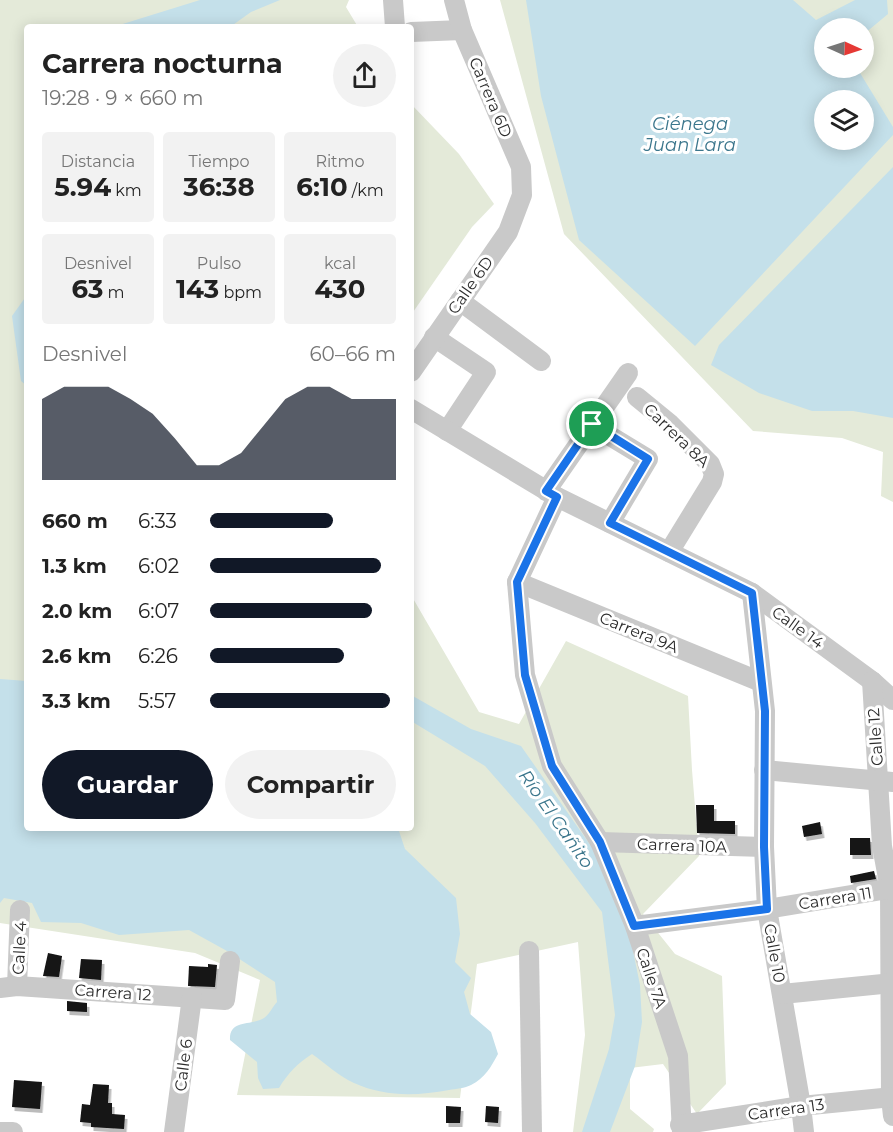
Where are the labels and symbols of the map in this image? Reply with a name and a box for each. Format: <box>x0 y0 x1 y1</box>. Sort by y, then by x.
north arrow <box>814 18 874 78</box>
street label: Carrera 6D <box>465 54 516 140</box>
water label: Ciénega Juan Lara <box>643 113 736 156</box>
street label: Calle 6D <box>444 253 497 318</box>
pin <box>566 398 617 449</box>
street label: Carrera 8A <box>640 399 714 472</box>
street label: Calle 14 <box>768 602 828 653</box>
street label: Carrera 9A <box>597 608 681 657</box>
street label: Calle 12 <box>864 707 887 767</box>
water label: Río El Cañito <box>514 765 598 873</box>
street label: Carrera 10A <box>637 834 728 857</box>
street label: Carrera 11 <box>797 883 873 914</box>
street label: Calle 4 <box>9 920 30 975</box>
street label: Calle 10 <box>760 922 789 984</box>
street label: Calle 7A <box>632 945 671 1012</box>
street label: Carrera 12 <box>74 980 152 1005</box>
street label: Calle 6 <box>171 1037 196 1092</box>
street label: Carrera 13 <box>747 1095 826 1124</box>

